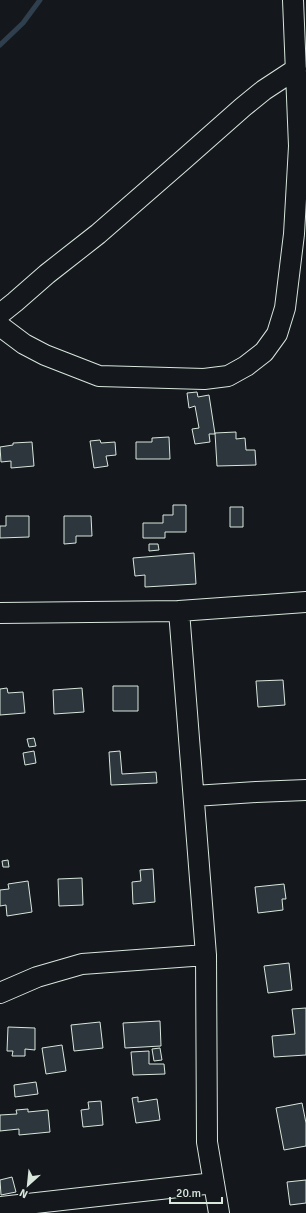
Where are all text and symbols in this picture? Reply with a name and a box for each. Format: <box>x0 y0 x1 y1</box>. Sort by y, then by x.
north arrow <box>8 1165 48 1205</box>
scale bar <box>170 1179 222 1205</box>
text: N <box>17 1186 30 1201</box>
text: 20 m <box>176 1186 201 1201</box>

